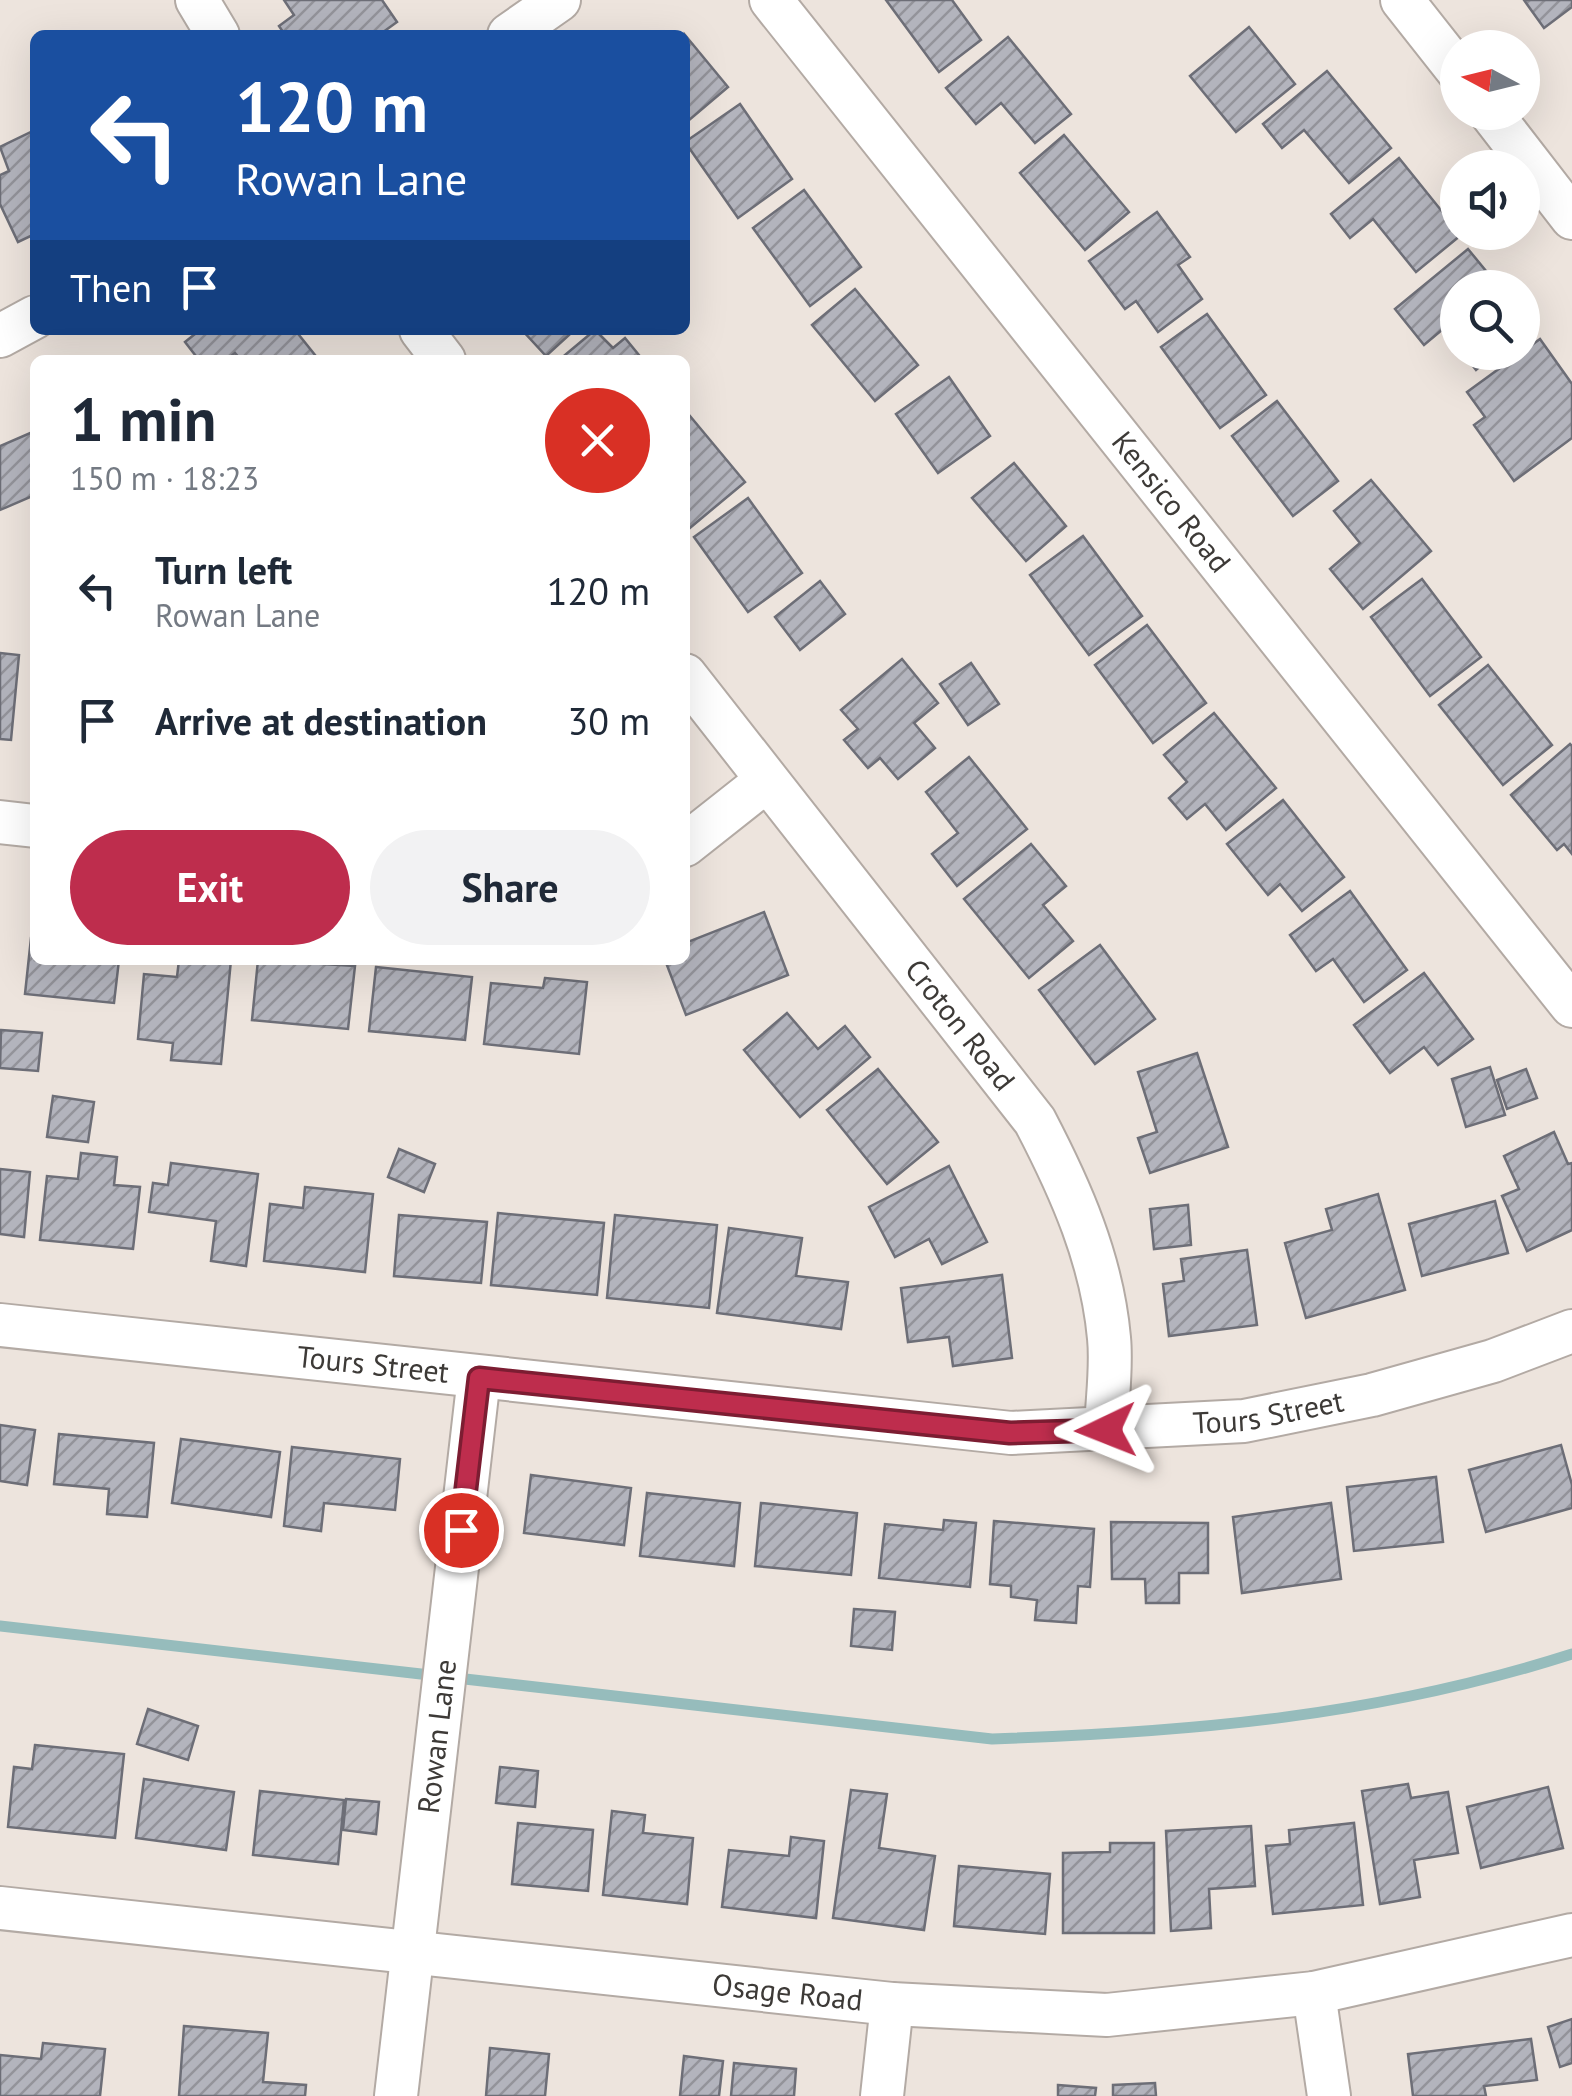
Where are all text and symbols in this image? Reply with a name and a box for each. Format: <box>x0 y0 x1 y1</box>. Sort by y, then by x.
north arrow <box>1440 30 1540 130</box>
map controls <box>1440 30 1540 370</box>
text: 120 m <box>235 61 428 151</box>
icon: left <box>70 70 200 200</box>
text: Rowan Lane <box>235 149 467 207</box>
button: sound <box>1440 150 1540 250</box>
icon: arrive <box>172 260 227 315</box>
text: Then <box>70 263 152 312</box>
button: search <box>1440 270 1540 370</box>
text: 1 min <box>70 380 216 458</box>
button: close <box>545 388 650 493</box>
street label: Kensico Road <box>1104 423 1240 580</box>
text: 150 m · 18:23 <box>70 457 259 499</box>
text: Turn left <box>155 545 292 594</box>
icon: left <box>70 563 125 618</box>
text: 120 m <box>547 566 650 615</box>
text: Rowan Lane <box>155 594 320 636</box>
icon: arrive <box>70 693 125 748</box>
text: Arrive at destination <box>155 696 487 745</box>
text: 30 m <box>568 696 650 745</box>
button: Exit <box>70 830 350 945</box>
button: Share <box>370 830 650 945</box>
street label: Croton Road <box>897 950 1025 1098</box>
street label: Tours Street <box>295 1336 451 1391</box>
position arrow <box>1054 1378 1158 1482</box>
street label: Tours Street <box>1192 1380 1347 1442</box>
pin <box>419 1488 504 1573</box>
icon: arrive <box>434 1503 489 1558</box>
street label: Rowan Lane <box>408 1657 464 1815</box>
street label: Osage Road <box>710 1964 865 2019</box>

